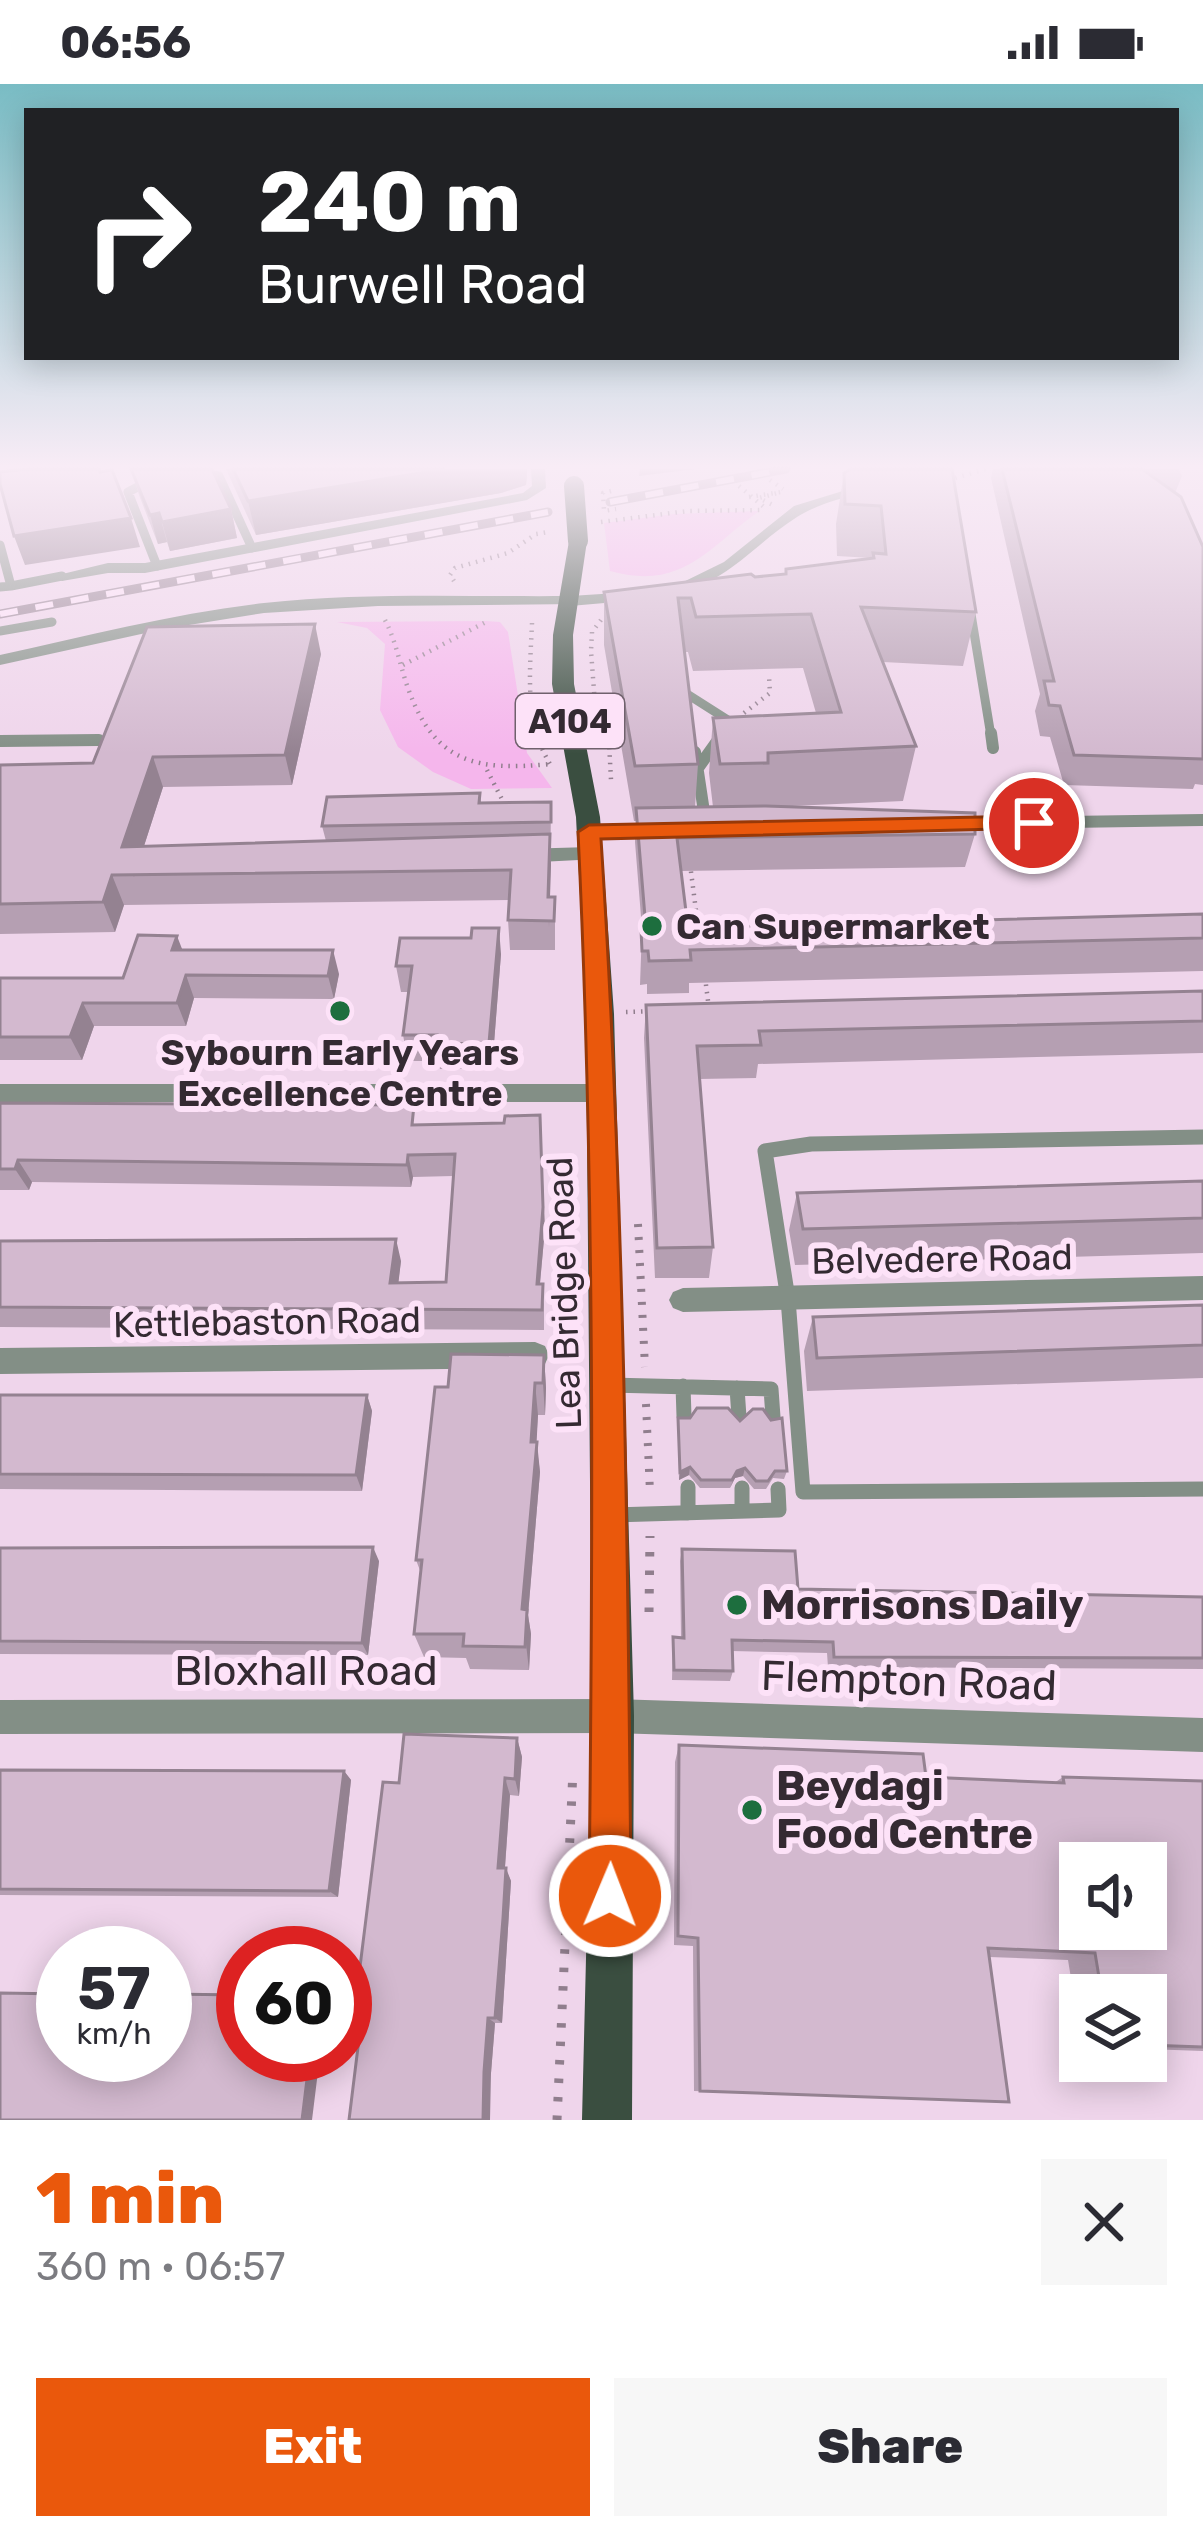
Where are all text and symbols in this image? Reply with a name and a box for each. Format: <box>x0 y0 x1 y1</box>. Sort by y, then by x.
text: 06:56 <box>60 16 191 69</box>
text: 240 m <box>258 152 522 252</box>
icon: right <box>60 156 216 312</box>
text: Burwell Road <box>258 253 587 317</box>
road number: A104 <box>516 694 624 748</box>
pin <box>983 772 1085 874</box>
icon: arrive <box>1001 790 1067 856</box>
place label: Can Supermarket <box>676 905 990 948</box>
marker: Can Supermarket <box>639 913 665 939</box>
marker: Sybourn Early Years Excellence Centre <box>327 998 353 1024</box>
place label: Sybourn Early Years Excellence Centre <box>161 1031 519 1115</box>
street label: Lea Bridge Road <box>538 1156 590 1430</box>
street label: Belvedere Road <box>811 1235 1073 1283</box>
street label: Kettlebaston Road <box>113 1298 421 1346</box>
place label: Morrisons Daily <box>761 1580 1084 1630</box>
marker: Morrisons Daily <box>724 1592 750 1618</box>
street label: Bloxhall Road <box>174 1646 438 1696</box>
street label: Flempton Road <box>760 1651 1058 1711</box>
place label: Beydagi Food Centre <box>776 1761 1033 1859</box>
marker: Beydagi Food Centre <box>739 1797 765 1823</box>
position arrow <box>547 1833 673 1959</box>
map controls <box>1059 1842 1167 2082</box>
button: sound <box>1059 1842 1167 1950</box>
speed limit sign: 60 <box>216 1926 372 2082</box>
text: 57 <box>77 1953 151 2024</box>
button: layers <box>1059 1974 1167 2082</box>
text: km/h <box>77 2016 151 2052</box>
text: 1 min <box>36 2156 224 2241</box>
button: close <box>1041 2159 1167 2285</box>
text: 360 m · 06:57 <box>36 2244 285 2290</box>
button: Exit <box>36 2378 590 2516</box>
button: Share <box>614 2378 1167 2516</box>

